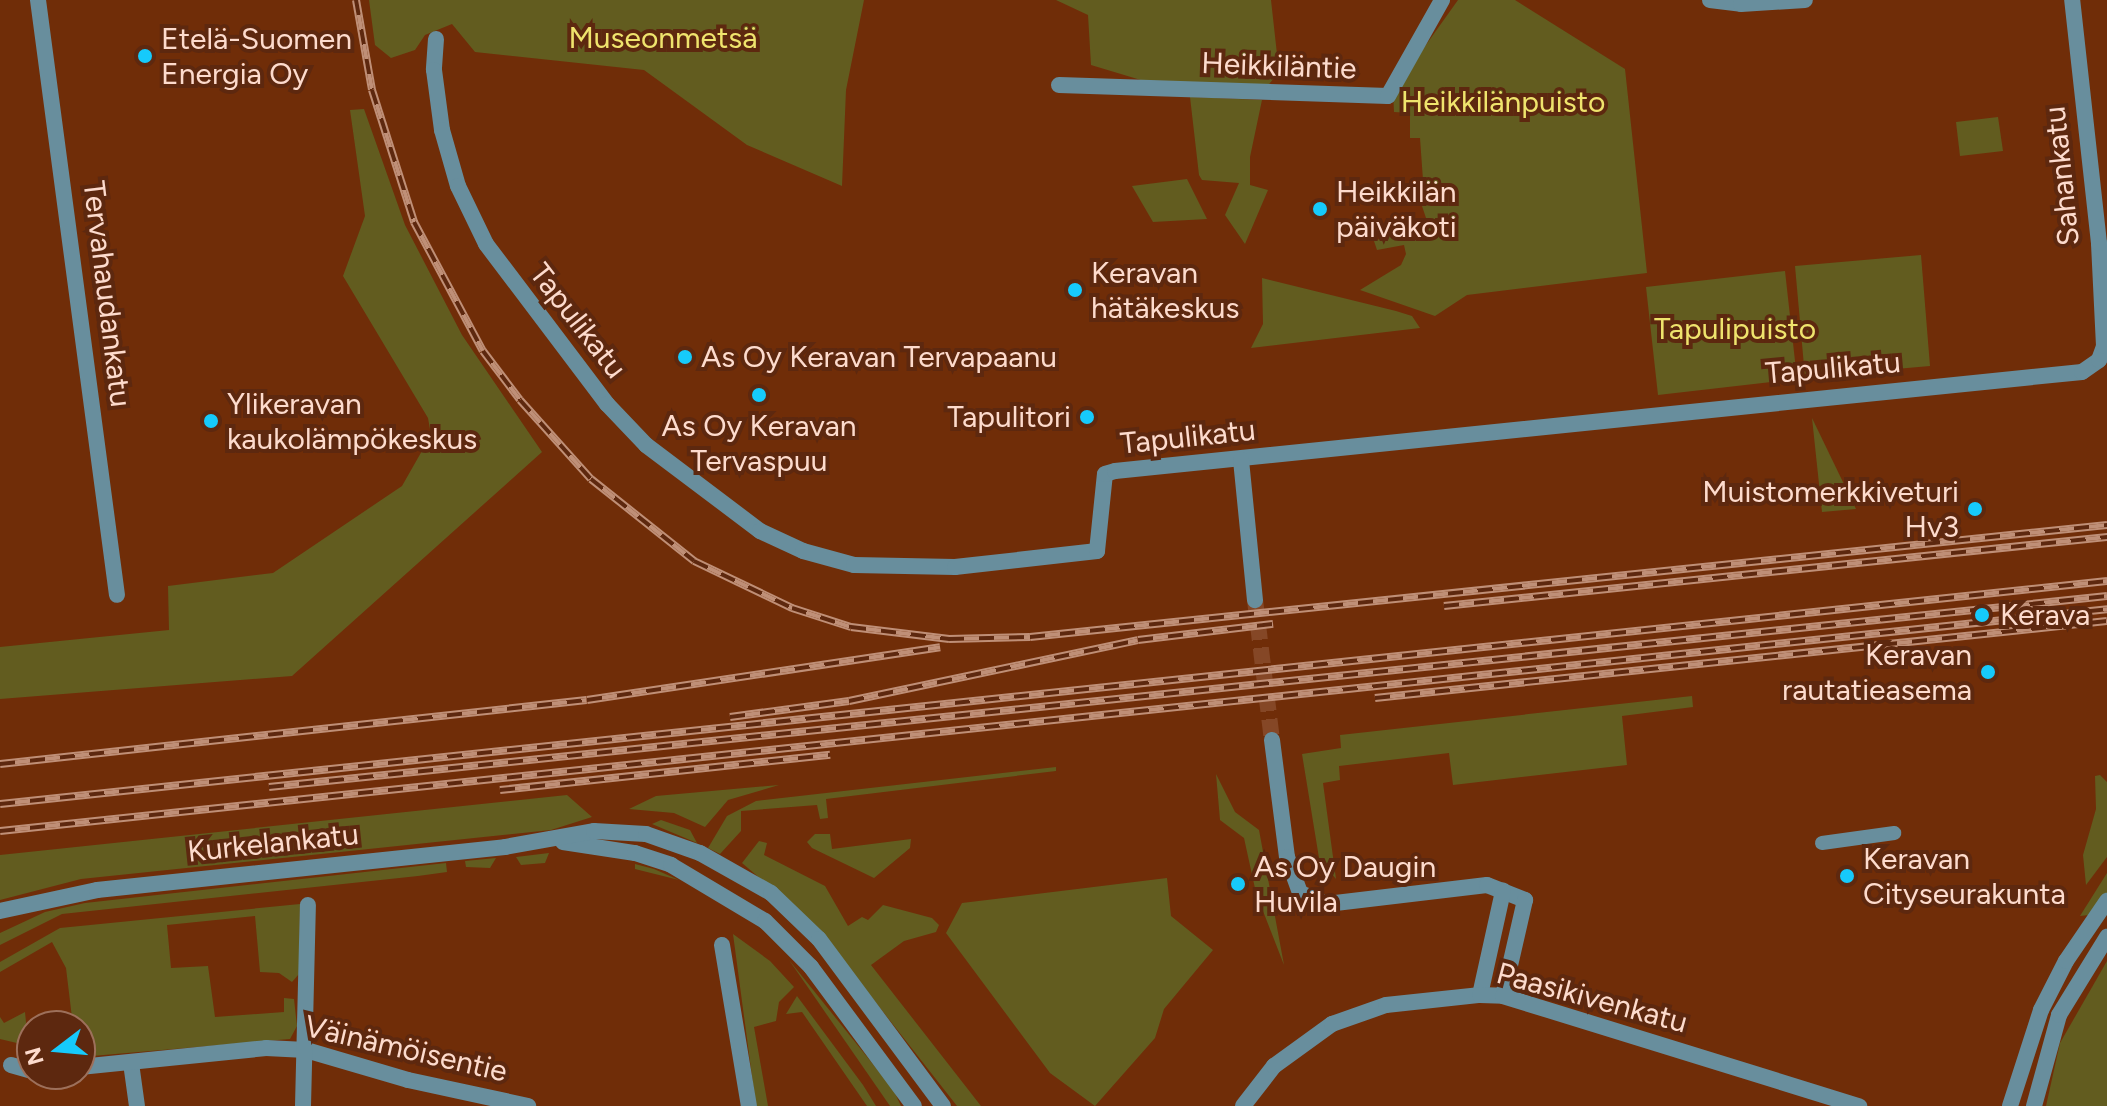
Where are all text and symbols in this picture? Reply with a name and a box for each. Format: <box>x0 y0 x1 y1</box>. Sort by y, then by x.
park label: Museonmetsä <box>568 20 758 56</box>
place label: Etelä-Suomen Energia Oy <box>161 21 352 92</box>
street label: Heikkiläntie <box>1201 45 1357 87</box>
marker: Etelä-Suomen Energia Oy <box>136 47 154 65</box>
park label: Heikkilänpuisto <box>1401 84 1605 120</box>
street label: Sahankatu <box>2037 104 2087 248</box>
place label: Heikkilän päiväkoti <box>1336 174 1457 244</box>
street label: Tervahaudankatu <box>75 179 139 409</box>
marker: Heikkilän päiväkoti <box>1311 200 1329 218</box>
place label: Keravan hätäkeskus <box>1091 255 1239 326</box>
street label: Tapulikatu <box>522 256 634 386</box>
marker: Keravan hätäkeskus <box>1066 281 1084 299</box>
park label: Tapulipuisto <box>1654 311 1816 347</box>
place label: As Oy Keravan Tervapaanu <box>701 339 1057 375</box>
street label: Tapulikatu <box>1764 344 1902 392</box>
marker: As Oy Keravan Tervapaanu <box>676 348 694 366</box>
place label: Ylikeravan kaukolämpökeskus <box>227 386 477 456</box>
marker: As Oy Keravan Tervaspuu <box>750 386 768 404</box>
place label: Tapulitori <box>947 399 1071 435</box>
place label: As Oy Keravan Tervaspuu <box>661 408 857 478</box>
marker: Tapulitori <box>1078 408 1096 426</box>
marker: Ylikeravan kaukolämpökeskus <box>202 412 220 430</box>
street label: Tapulikatu <box>1119 412 1257 462</box>
place label: Muistomerkkiveturi Hv3 <box>1702 474 1959 544</box>
marker: Muistomerkkiveturi Hv3 <box>1966 500 1984 518</box>
place label: Kerava <box>2000 597 2090 633</box>
marker: Kerava <box>1971 604 1993 626</box>
place label: Keravan rautatieasema <box>1782 637 1972 708</box>
marker: Keravan rautatieasema <box>1979 663 1997 681</box>
street label: Kurkelankatu <box>186 816 360 870</box>
place label: Keravan Cityseurakunta <box>1863 841 2066 912</box>
place label: As Oy Daugin Huvila <box>1254 849 1436 920</box>
marker: Keravan Cityseurakunta <box>1838 867 1856 885</box>
marker: As Oy Daugin Huvila <box>1229 875 1247 893</box>
street label: Paasikivenkatu <box>1493 955 1691 1041</box>
street label: Väinämöisentie <box>301 1008 511 1090</box>
north arrow <box>16 1010 96 1090</box>
text: N <box>19 1044 50 1068</box>

